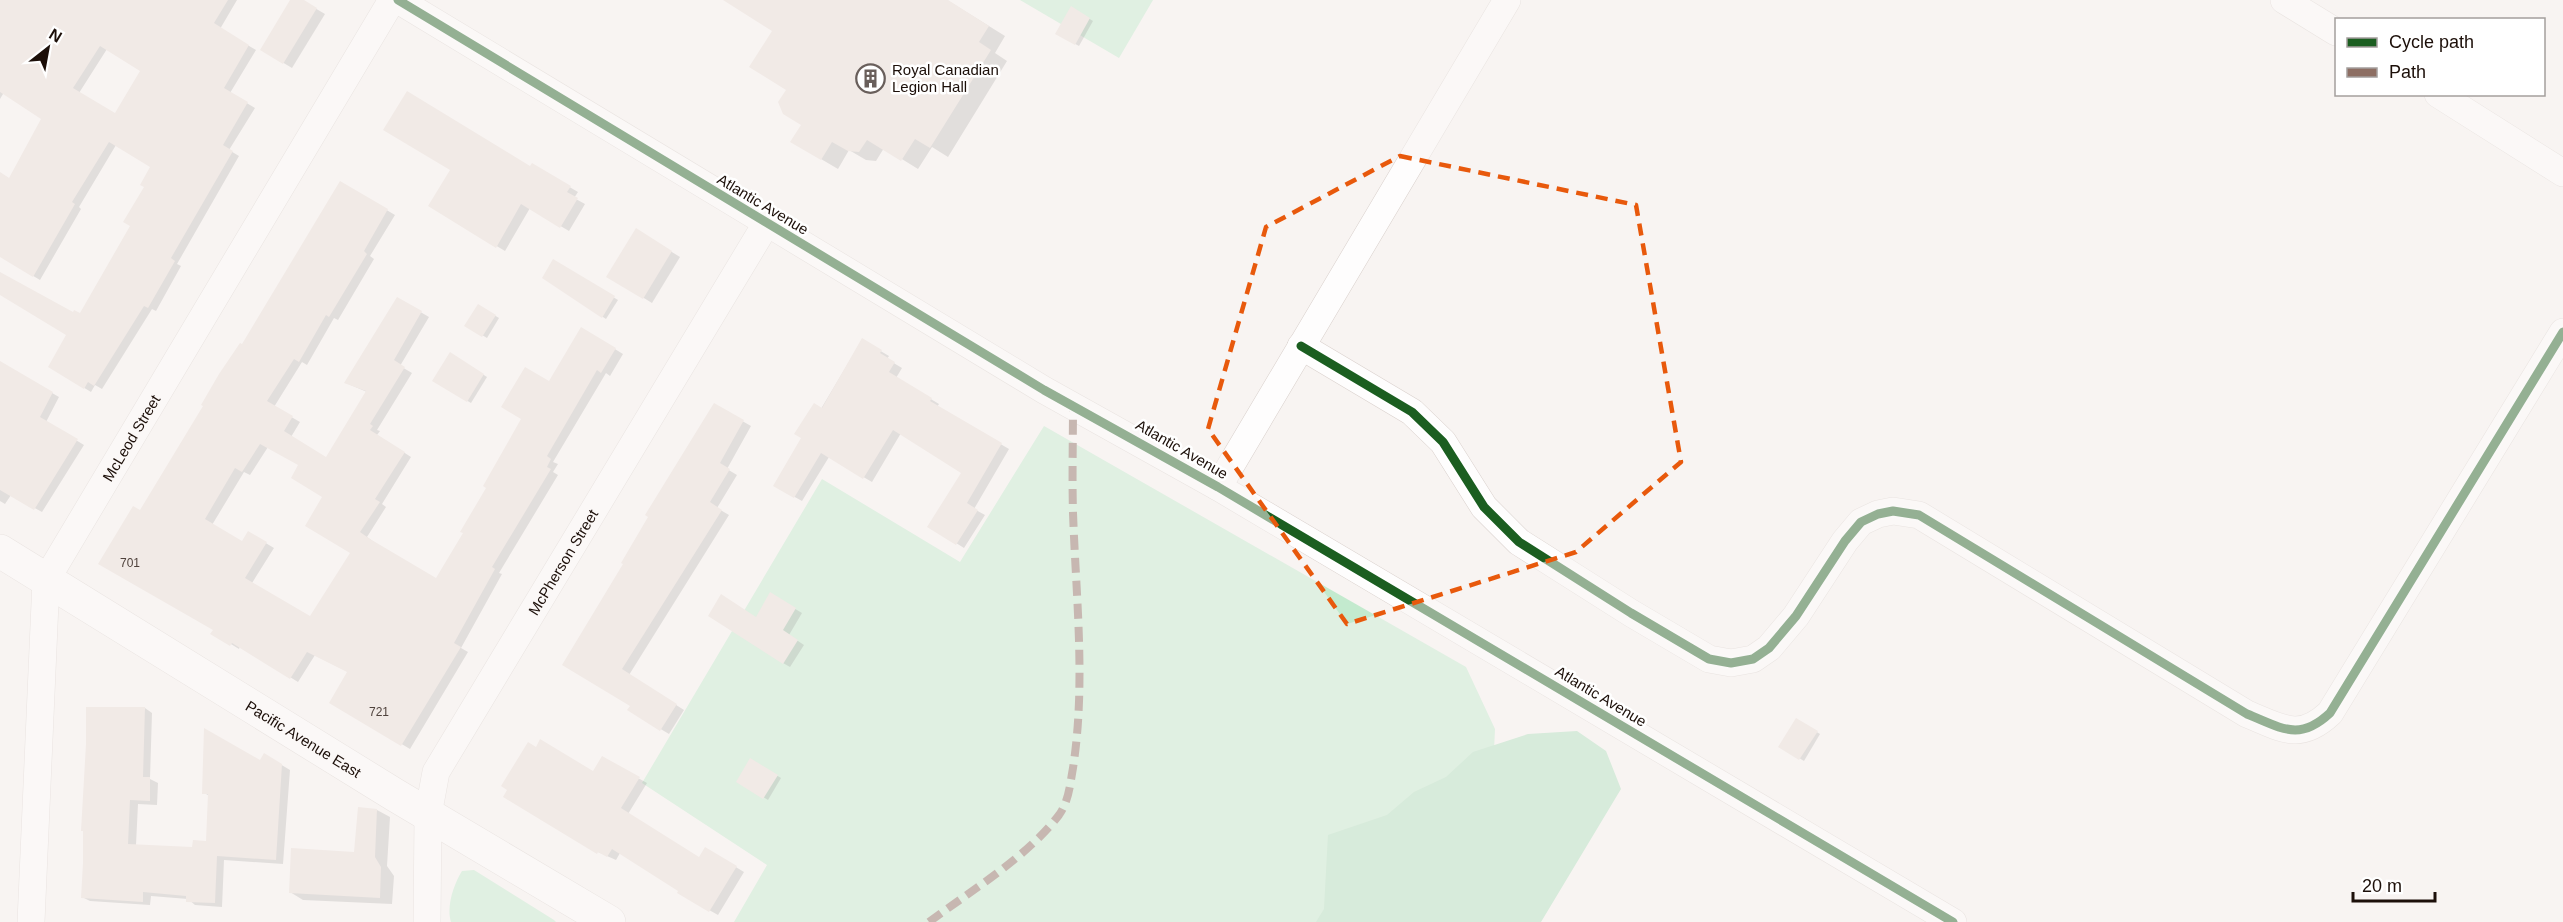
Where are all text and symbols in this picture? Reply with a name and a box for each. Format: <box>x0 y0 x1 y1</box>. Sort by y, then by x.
north arrow <box>18 18 78 78</box>
legend <box>2335 18 2545 96</box>
text: N <box>46 25 65 46</box>
text: Cycle path <box>2389 32 2474 52</box>
place label: Royal Canadian Legion Hall <box>892 61 999 95</box>
building icon: Royal Canadian Legion Hall <box>855 62 887 94</box>
text: Path <box>2389 62 2426 82</box>
street label: Atlantic Avenue <box>714 170 812 238</box>
street label: McLeod Street <box>99 391 164 484</box>
street label: Atlantic Avenue <box>1133 416 1231 482</box>
street label: McPherson Street <box>524 505 601 618</box>
house number: 701 <box>120 556 140 570</box>
street label: Atlantic Avenue <box>1552 662 1650 730</box>
street label: Pacific Avenue East <box>243 697 365 781</box>
house number: 721 <box>369 705 389 719</box>
scale bar <box>2353 865 2436 903</box>
text: 20 m <box>2362 876 2402 896</box>

